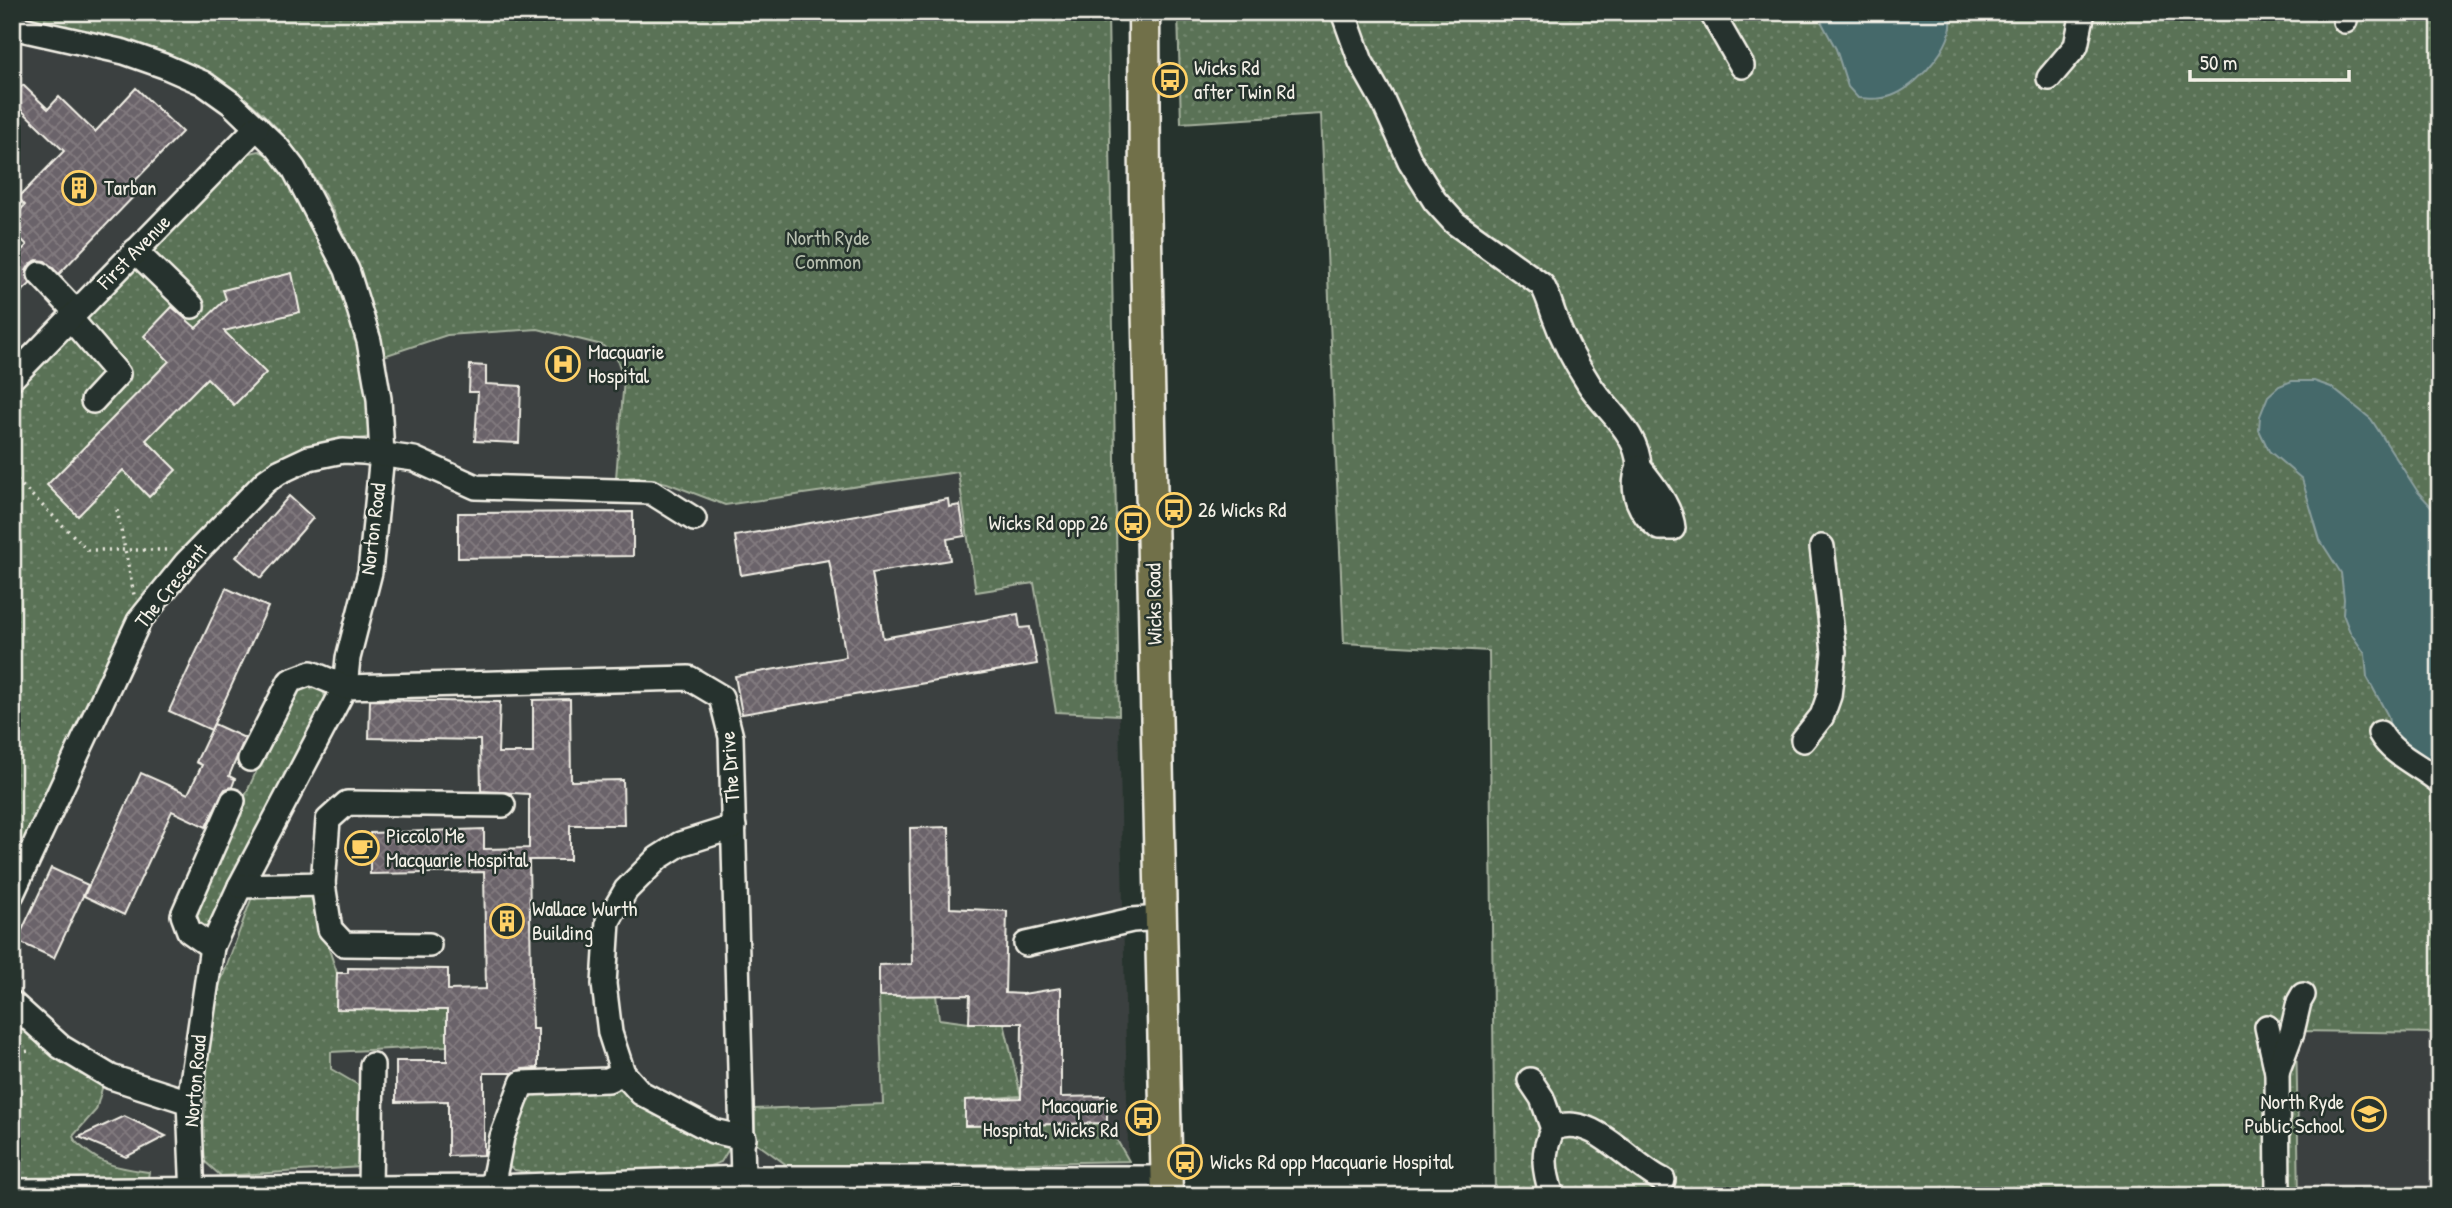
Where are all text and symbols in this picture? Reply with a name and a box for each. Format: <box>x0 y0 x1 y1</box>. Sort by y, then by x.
scale bar <box>2190 38 2349 82</box>
text: 50 m <box>2200 48 2237 77</box>
place label: Wicks Rd after Twin Rd <box>1194 53 1295 106</box>
bus stop icon: Wicks Rd after Twin Rd <box>1151 61 1189 99</box>
building icon: Tarban <box>60 169 98 207</box>
place label: Tarban <box>104 173 157 202</box>
street label: First Avenue <box>90 208 177 296</box>
park label: North Ryde Common <box>786 223 870 276</box>
place label: Macquarie Hospital <box>588 337 664 390</box>
hospital icon: Macquarie Hospital <box>544 345 582 383</box>
street label: Norton Road <box>352 481 393 576</box>
bus stop icon: 26 Wicks Rd <box>1155 491 1193 529</box>
place label: 26 Wicks Rd <box>1198 495 1286 524</box>
bus stop icon: Wicks Rd opp 26 <box>1114 504 1152 542</box>
place label: Wicks Rd opp 26 <box>989 508 1108 537</box>
street label: The Crescent <box>128 537 214 634</box>
street label: Wicks Road <box>1138 563 1169 645</box>
street label: The Drive <box>713 730 746 804</box>
place label: Piccolo Me Macquarie Hospital <box>386 821 529 874</box>
cafe icon: Piccolo Me Macquarie Hospital <box>343 829 381 867</box>
place label: Wallace Wurth Building <box>532 894 637 947</box>
building icon: Wallace Wurth Building <box>488 902 526 940</box>
street label: Norton Road <box>176 1034 213 1128</box>
place label: North Ryde Public School <box>2244 1087 2344 1140</box>
place label: Macquarie Hospital, Wicks Rd <box>983 1091 1118 1144</box>
school or university icon: North Ryde Public School <box>2350 1095 2388 1133</box>
bus stop icon: Macquarie Hospital, Wicks Rd <box>1124 1099 1162 1137</box>
bus stop icon: Wicks Rd opp Macquarie Hospital <box>1166 1143 1204 1181</box>
place label: Wicks Rd opp Macquarie Hospital <box>1210 1147 1454 1176</box>

